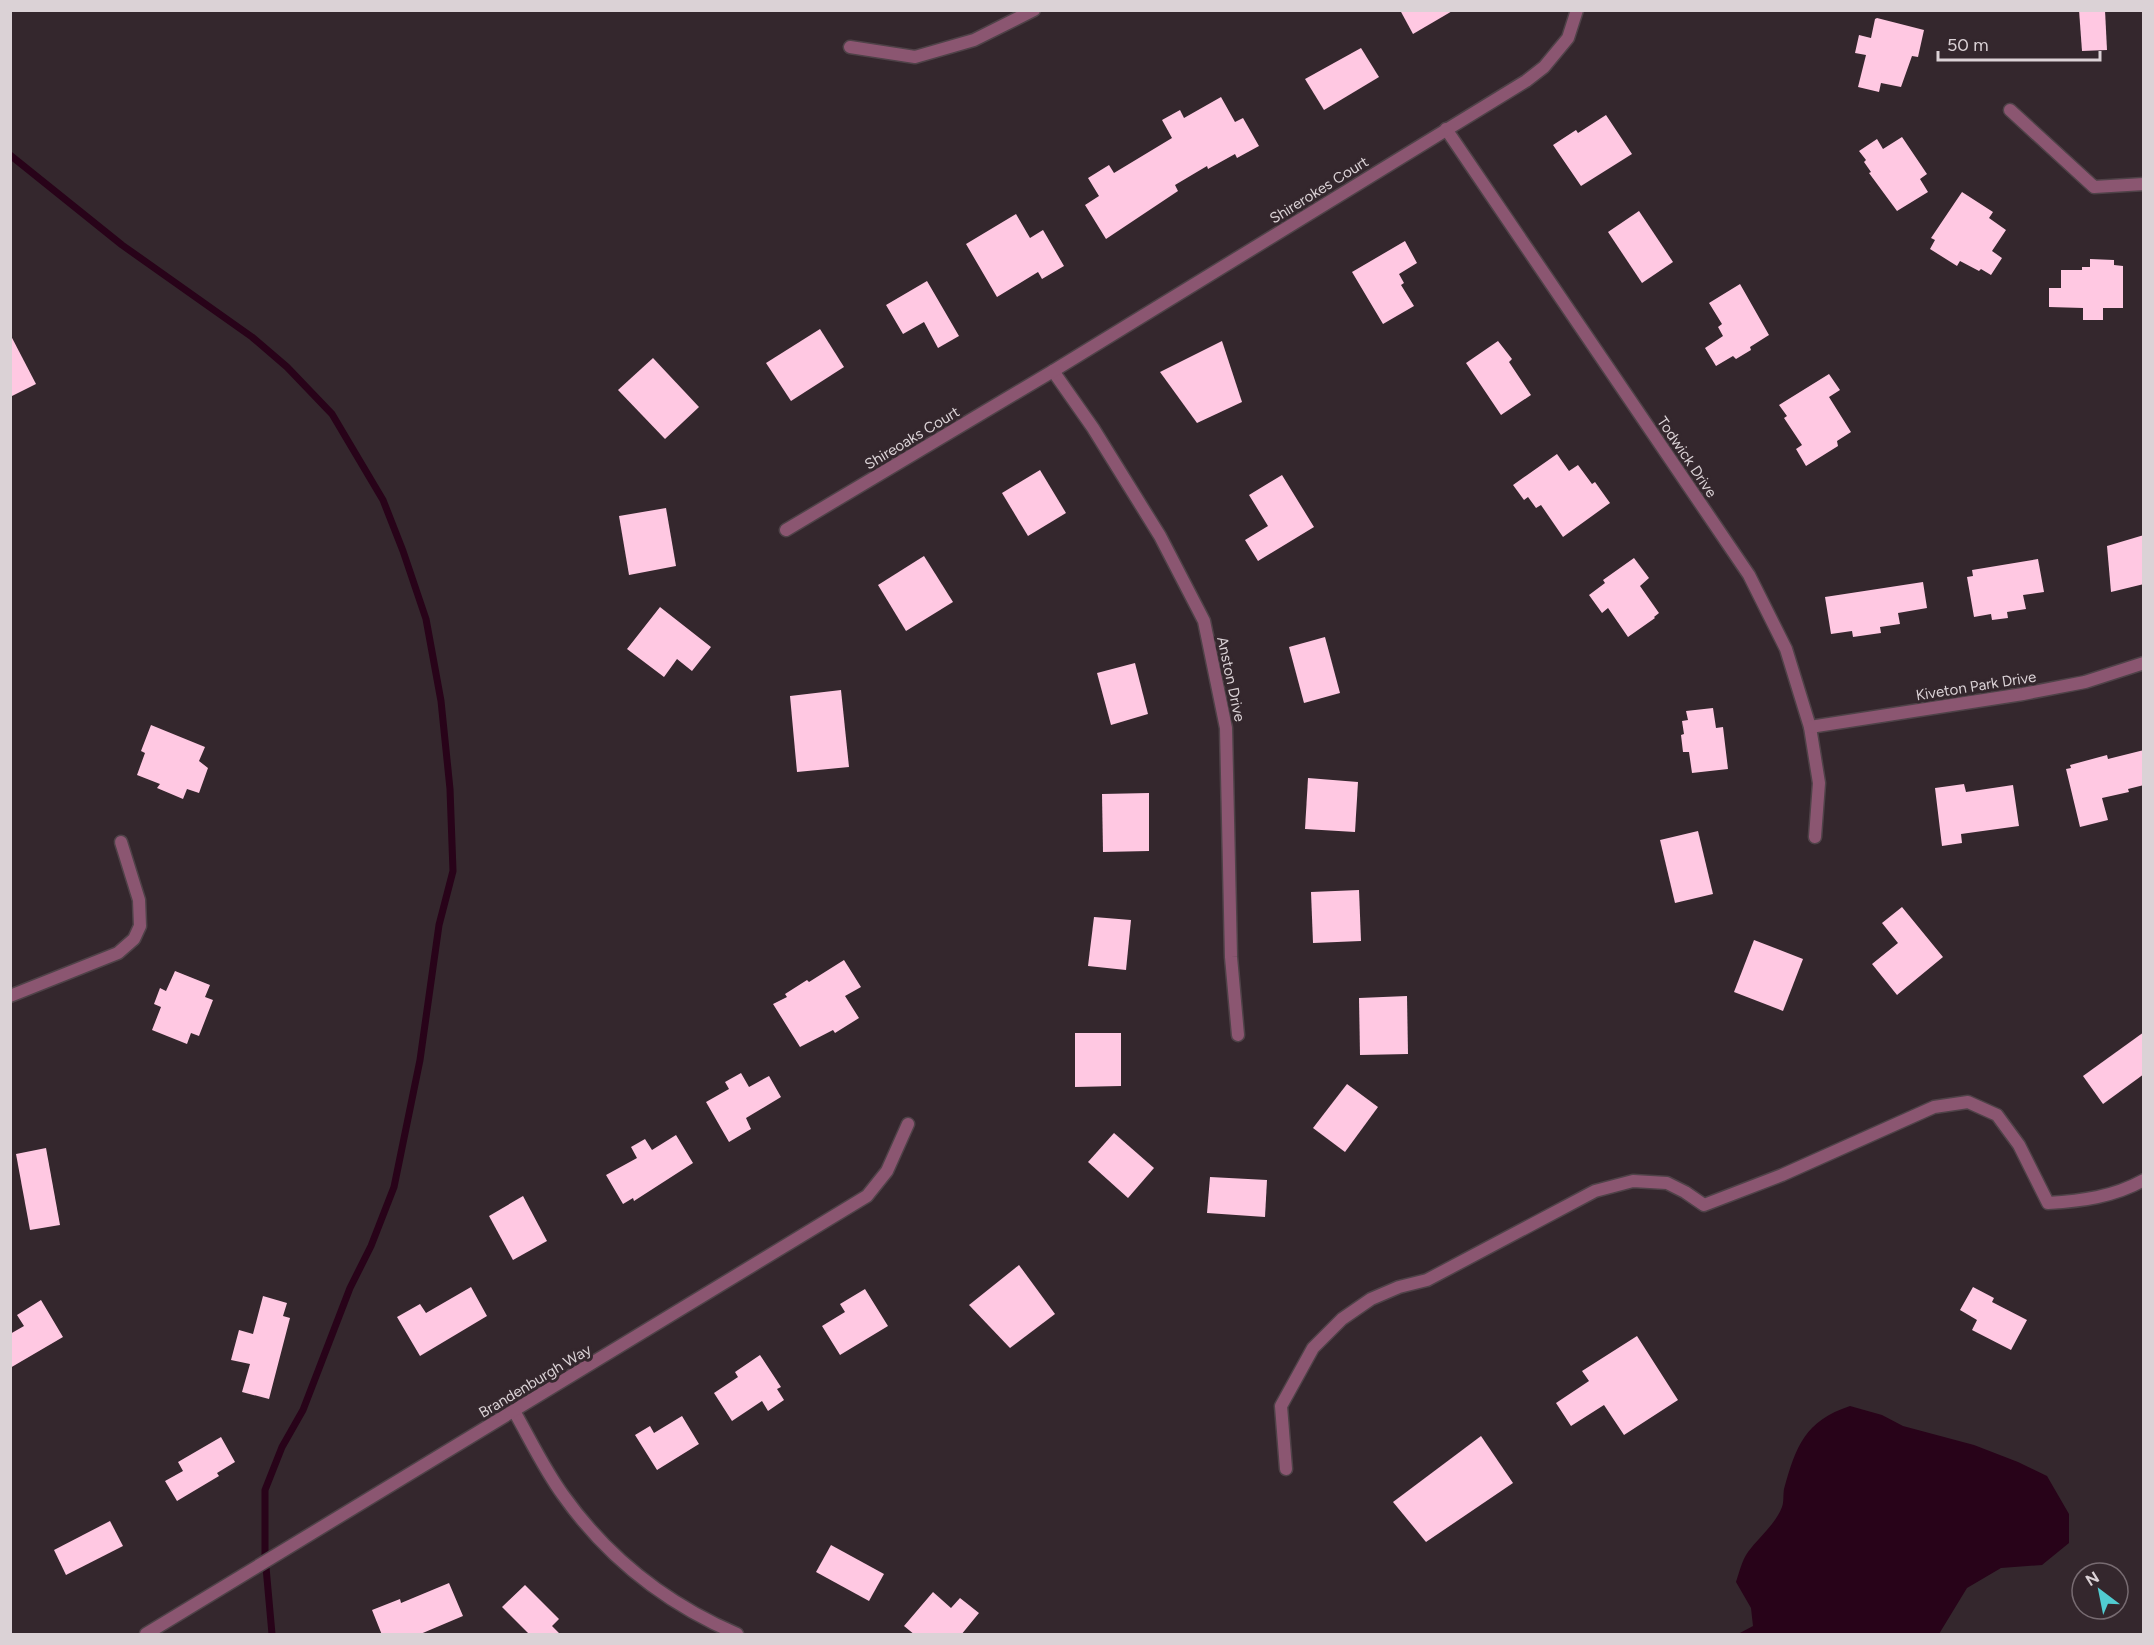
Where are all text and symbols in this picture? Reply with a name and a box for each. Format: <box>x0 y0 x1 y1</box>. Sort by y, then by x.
scale bar <box>1938 24 2100 62</box>
text: 50 m <box>1947 34 1989 56</box>
street label: Shirerokes Court <box>1266 152 1372 227</box>
street label: Shireoaks Court <box>861 402 963 473</box>
street label: Todwick Drive <box>1653 413 1721 501</box>
street label: Anston Drive <box>1213 635 1249 723</box>
street label: Kiveton Park Drive <box>1914 668 2038 704</box>
street label: Brandenburgh Way <box>476 1340 595 1422</box>
north arrow <box>2070 1561 2130 1621</box>
text: N <box>2082 1567 2103 1590</box>

